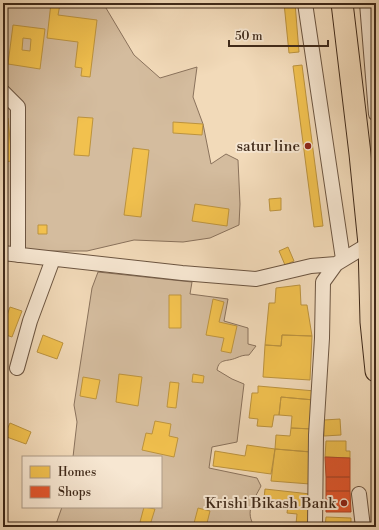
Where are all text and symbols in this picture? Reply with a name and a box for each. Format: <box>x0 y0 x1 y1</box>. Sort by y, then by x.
scale bar <box>229 22 328 48</box>
text: 50 m <box>235 29 263 44</box>
place label: satur line <box>237 137 300 156</box>
marker: satur line <box>303 141 313 151</box>
legend <box>22 456 162 508</box>
text: Homes <box>58 465 96 480</box>
text: Shops <box>58 485 91 500</box>
place label: Krishi Bikash Bank <box>205 494 337 513</box>
marker: Krishi Bikash Bank <box>339 498 349 508</box>

